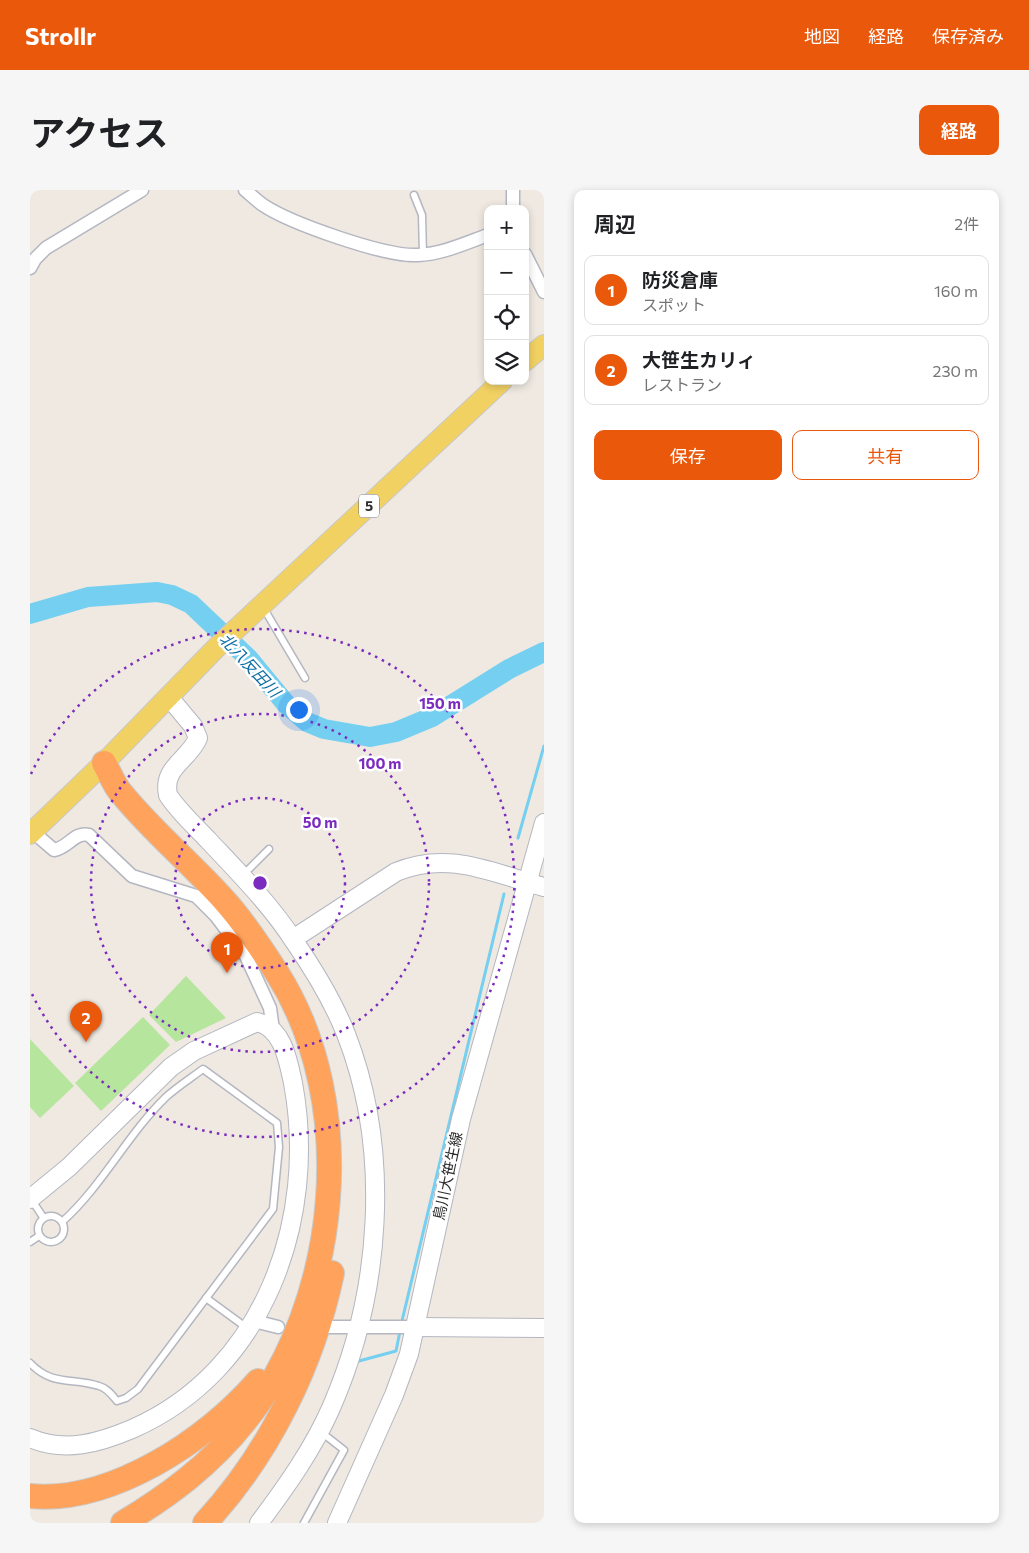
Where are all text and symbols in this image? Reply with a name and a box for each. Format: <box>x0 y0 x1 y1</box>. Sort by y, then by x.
text: Strollr <box>25 21 96 50</box>
text: 地図 <box>804 25 840 47</box>
text: 経路 <box>868 25 904 47</box>
text: 保存済み <box>932 25 1004 47</box>
button: 経路 <box>919 105 999 155</box>
text: アクセス <box>30 110 168 153</box>
map controls <box>484 205 529 385</box>
button: + <box>484 205 529 250</box>
text: 周辺 <box>594 211 636 236</box>
text: 2件 <box>954 214 979 233</box>
button: − <box>484 250 529 295</box>
text: 防災倉庫 <box>642 268 718 291</box>
text: 1 <box>607 281 615 300</box>
text: 160 m <box>934 281 978 300</box>
button: locate <box>484 295 529 340</box>
text: スポット <box>642 295 706 314</box>
button: layers <box>484 340 529 385</box>
text: 大笹生カリィ <box>642 348 756 371</box>
text: 2 <box>606 361 616 380</box>
text: 230 m <box>933 361 978 380</box>
text: レストラン <box>642 375 722 394</box>
button: 保存 <box>594 430 782 480</box>
button: 共有 <box>792 430 979 480</box>
road number: 5 <box>359 494 379 518</box>
water label: 北八反田川 <box>216 629 286 702</box>
text: 150 m <box>419 694 461 712</box>
your location <box>286 697 312 723</box>
text: 100 m <box>359 754 401 772</box>
text: 50 m <box>303 813 337 831</box>
centre of rings <box>251 874 269 892</box>
pin: 1 <box>211 932 243 973</box>
pin: 2 <box>70 1001 102 1042</box>
street label: 鳥川大笹生線 <box>429 1130 465 1222</box>

